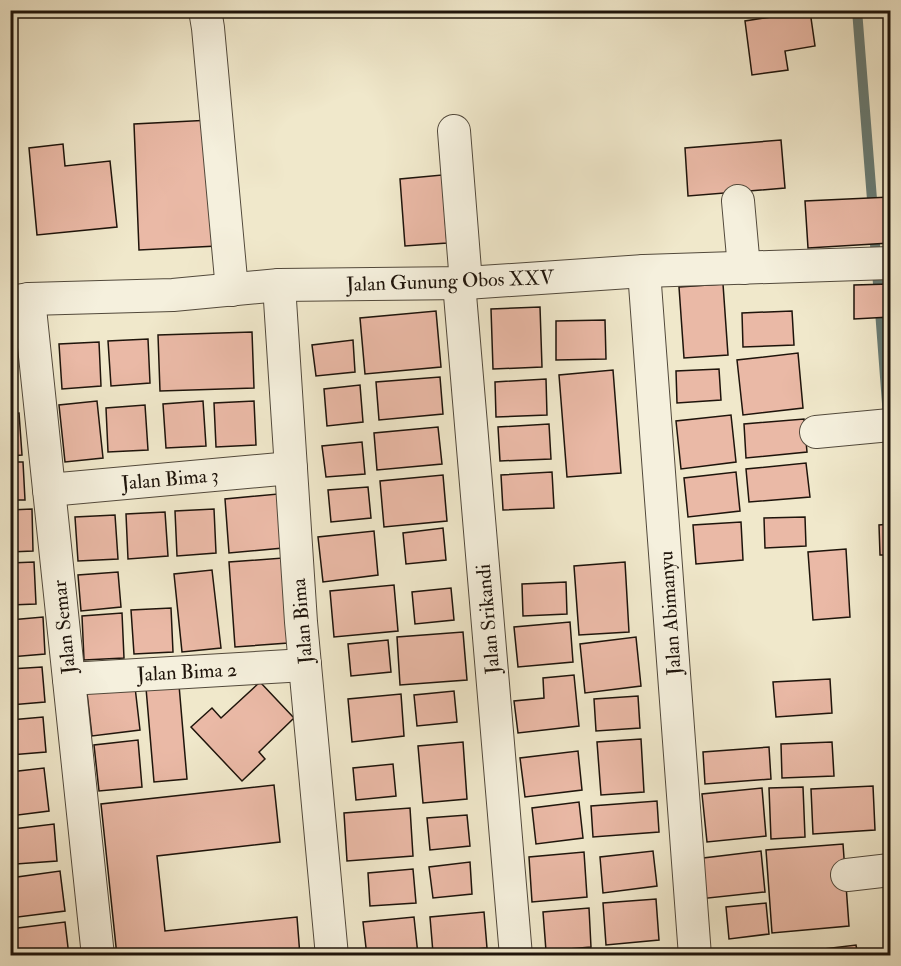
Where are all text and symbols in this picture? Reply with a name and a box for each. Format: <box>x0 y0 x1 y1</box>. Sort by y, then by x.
street label: Jalan Gunung Obos XXV <box>345 265 555 297</box>
street label: Jalan Bima 3 <box>119 462 220 496</box>
street label: Jalan Abimanyu <box>653 550 687 677</box>
street label: Jalan Srikandi <box>471 563 505 676</box>
street label: Jalan Bima <box>286 576 318 666</box>
street label: Jalan Semar <box>47 578 81 676</box>
street label: Jalan Bima 2 <box>135 657 238 687</box>

